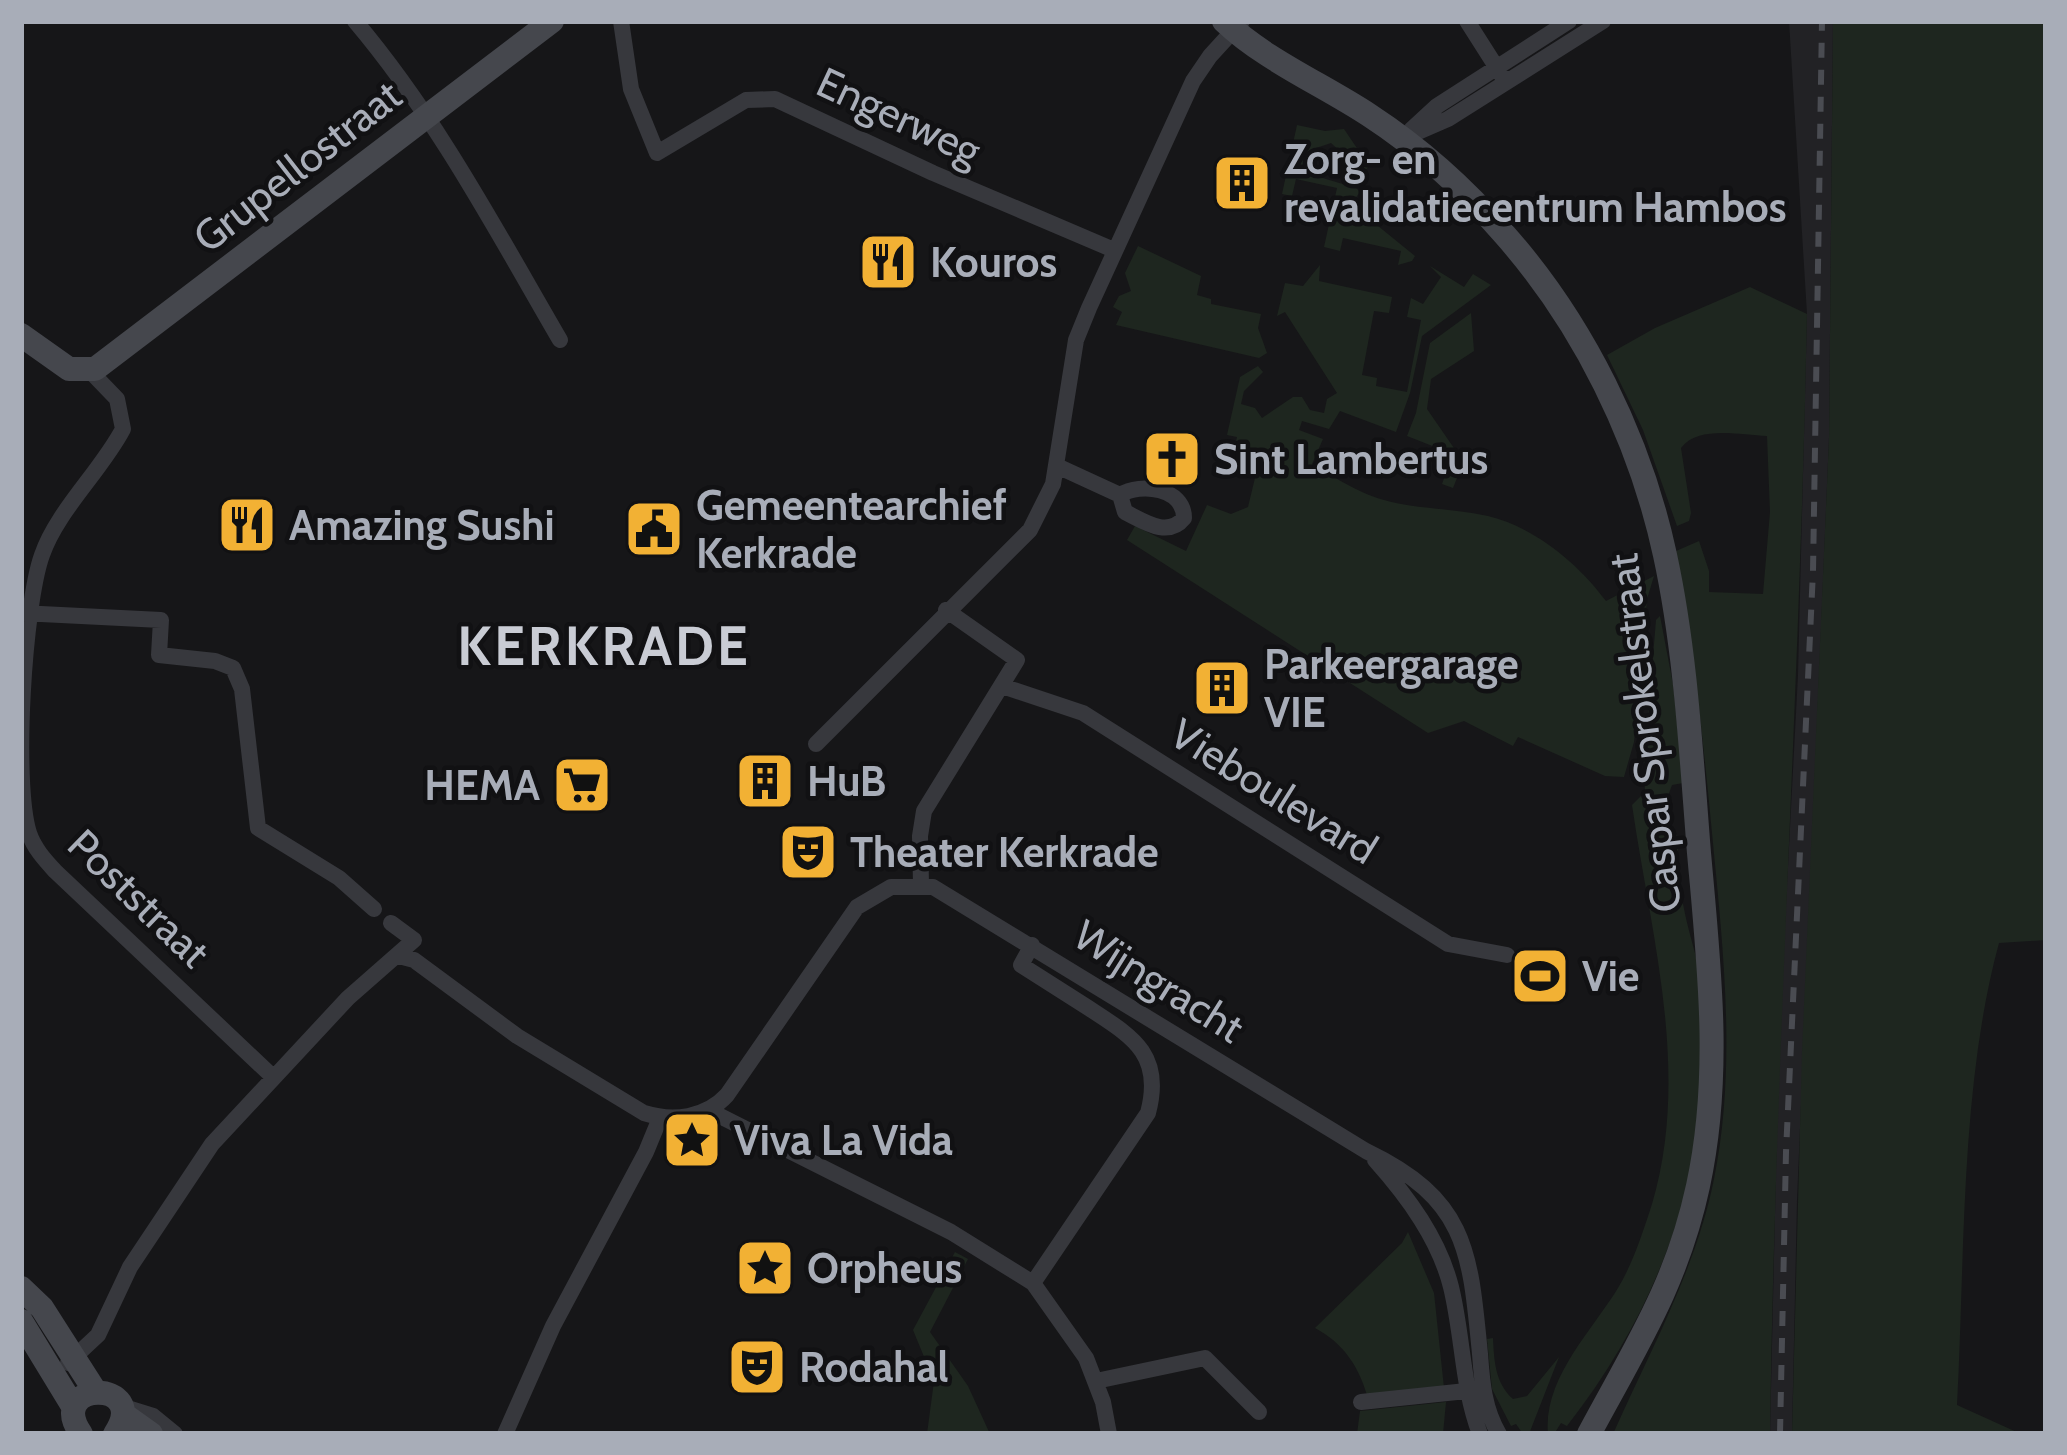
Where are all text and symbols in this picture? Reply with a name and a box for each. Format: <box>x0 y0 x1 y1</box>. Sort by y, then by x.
street label: Engerweg <box>809 56 990 177</box>
street label: Grupellostraat <box>183 69 411 263</box>
place label: Zorg- en revalidatiecentrum Hambos <box>1284 133 1787 233</box>
building icon: Zorg- en revalidatiecentrum Hambos <box>1211 152 1273 214</box>
restaurant icon: Kouros <box>857 231 919 293</box>
place label: Kouros <box>930 236 1057 288</box>
church icon: Sint Lambertus <box>1141 428 1203 490</box>
place label: Sint Lambertus <box>1214 433 1488 485</box>
place label: Gemeentearchief Kerkrade <box>696 479 1007 579</box>
restaurant icon: Amazing Sushi <box>216 494 278 556</box>
public building icon: Gemeentearchief Kerkrade <box>623 498 685 560</box>
place label: Amazing Sushi <box>289 499 555 551</box>
street label: Caspar Sprokelstraat <box>1596 551 1692 915</box>
district label: KERKRADE <box>457 613 751 679</box>
place label: Parkeergarage VIE <box>1264 638 1519 738</box>
building icon: Parkeergarage VIE <box>1191 657 1253 719</box>
street label: Vieboulevard <box>1161 707 1387 875</box>
building icon: HuB <box>734 750 796 812</box>
supermarket icon: HEMA <box>551 754 613 816</box>
place label: HuB <box>807 755 886 807</box>
place label: HEMA <box>424 759 541 811</box>
street label: Poststraat <box>57 818 221 978</box>
theatre icon: Theater Kerkrade <box>777 821 839 883</box>
place label: Theater Kerkrade <box>850 826 1159 878</box>
street label: Wijngracht <box>1064 908 1254 1054</box>
sports icon: Vie <box>1509 945 1571 1007</box>
place label: Vie <box>1582 950 1640 1002</box>
place icon: Viva La Vida <box>661 1109 723 1171</box>
place label: Viva La Vida <box>734 1114 953 1166</box>
place icon: Orpheus <box>734 1237 796 1299</box>
place label: Orpheus <box>807 1242 962 1294</box>
theatre icon: Rodahal <box>726 1336 788 1398</box>
place label: Rodahal <box>799 1341 948 1393</box>

